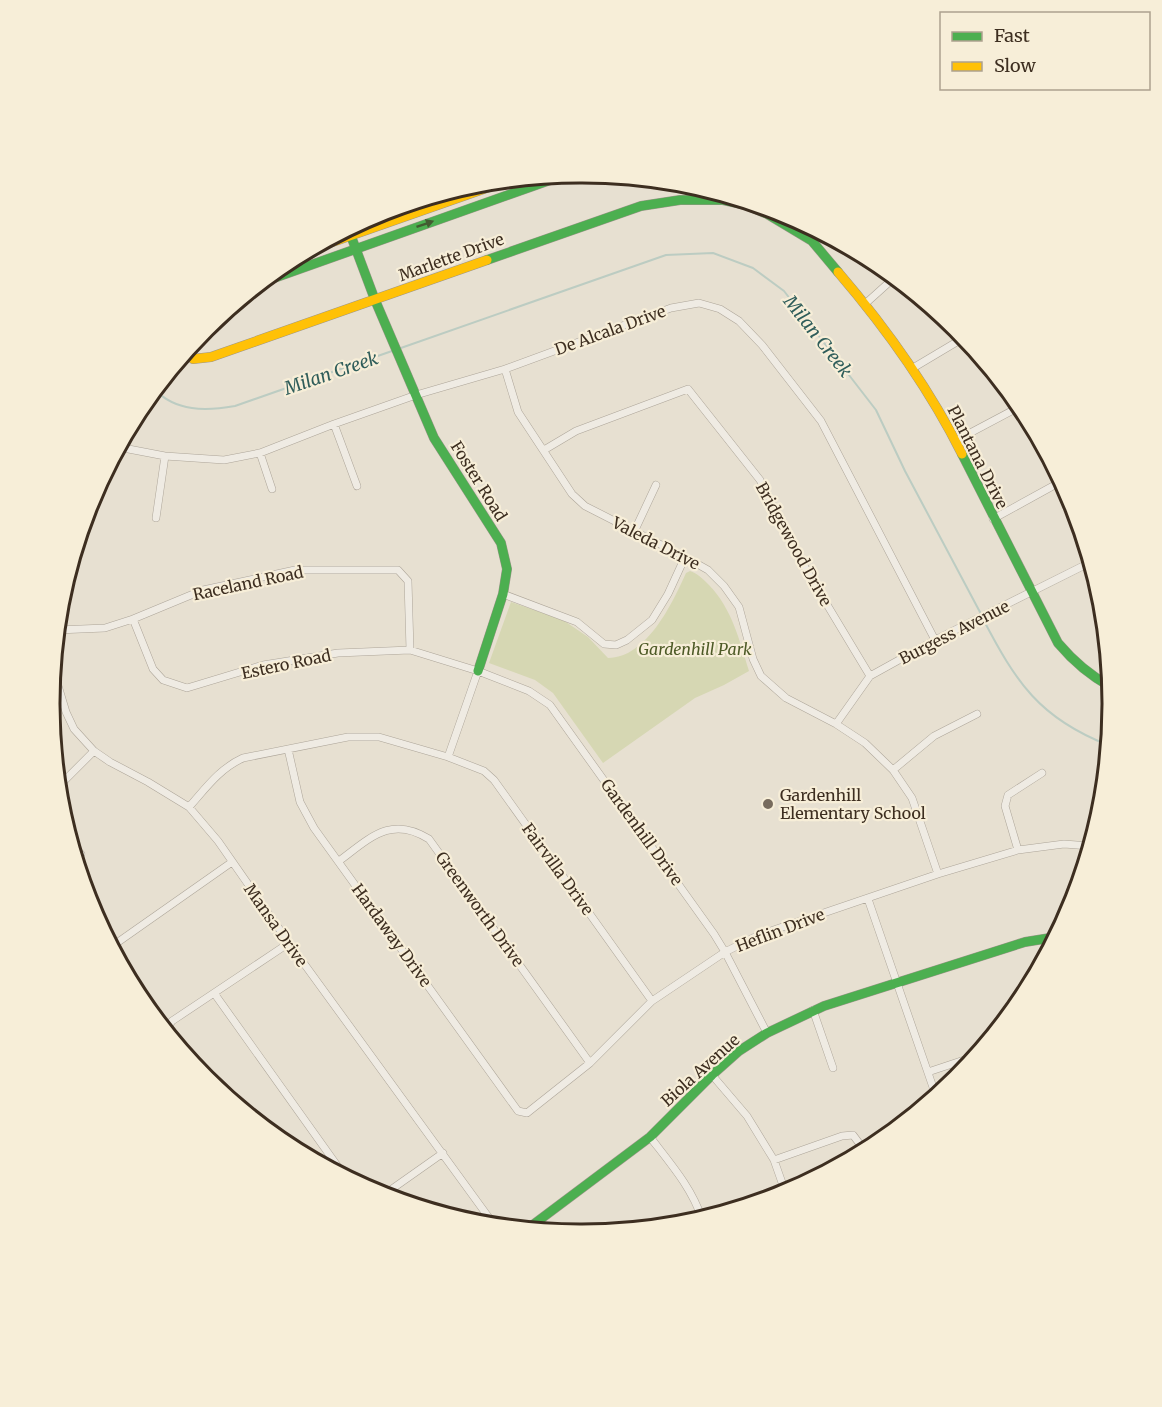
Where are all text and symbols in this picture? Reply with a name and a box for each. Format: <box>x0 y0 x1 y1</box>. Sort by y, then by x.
legend <box>940 12 1150 90</box>
text: Fast <box>994 24 1030 47</box>
text: Slow <box>994 54 1037 77</box>
one-way arrow <box>416 219 434 229</box>
street label: Marlette Drive <box>396 229 506 285</box>
water label: Milan Creek <box>778 290 857 382</box>
street label: De Alcala Drive <box>552 301 668 359</box>
water label: Milan Creek <box>280 346 381 400</box>
street label: Plantana Drive <box>943 402 1013 512</box>
street label: Foster Road <box>447 437 512 525</box>
street label: Bridgewood Drive <box>752 479 836 609</box>
street label: Valeda Drive <box>608 512 703 574</box>
street label: Raceland Road <box>191 561 305 604</box>
street label: Burgess Avenue <box>896 596 1012 668</box>
park label: Gardenhill Park <box>638 639 752 659</box>
street label: Estero Road <box>239 645 333 683</box>
street label: Gardenhill Drive <box>597 775 687 889</box>
place label: Gardenhill Elementary School <box>780 785 926 823</box>
marker: Gardenhill Elementary School <box>761 797 775 811</box>
street label: Fairvilla Drive <box>518 819 598 919</box>
street label: Greenworth Drive <box>432 848 528 970</box>
street label: Hardaway Drive <box>348 879 436 991</box>
street label: Mansa Drive <box>240 880 312 970</box>
street label: Heflin Drive <box>733 904 827 956</box>
street label: Biola Avenue <box>657 1030 743 1110</box>

